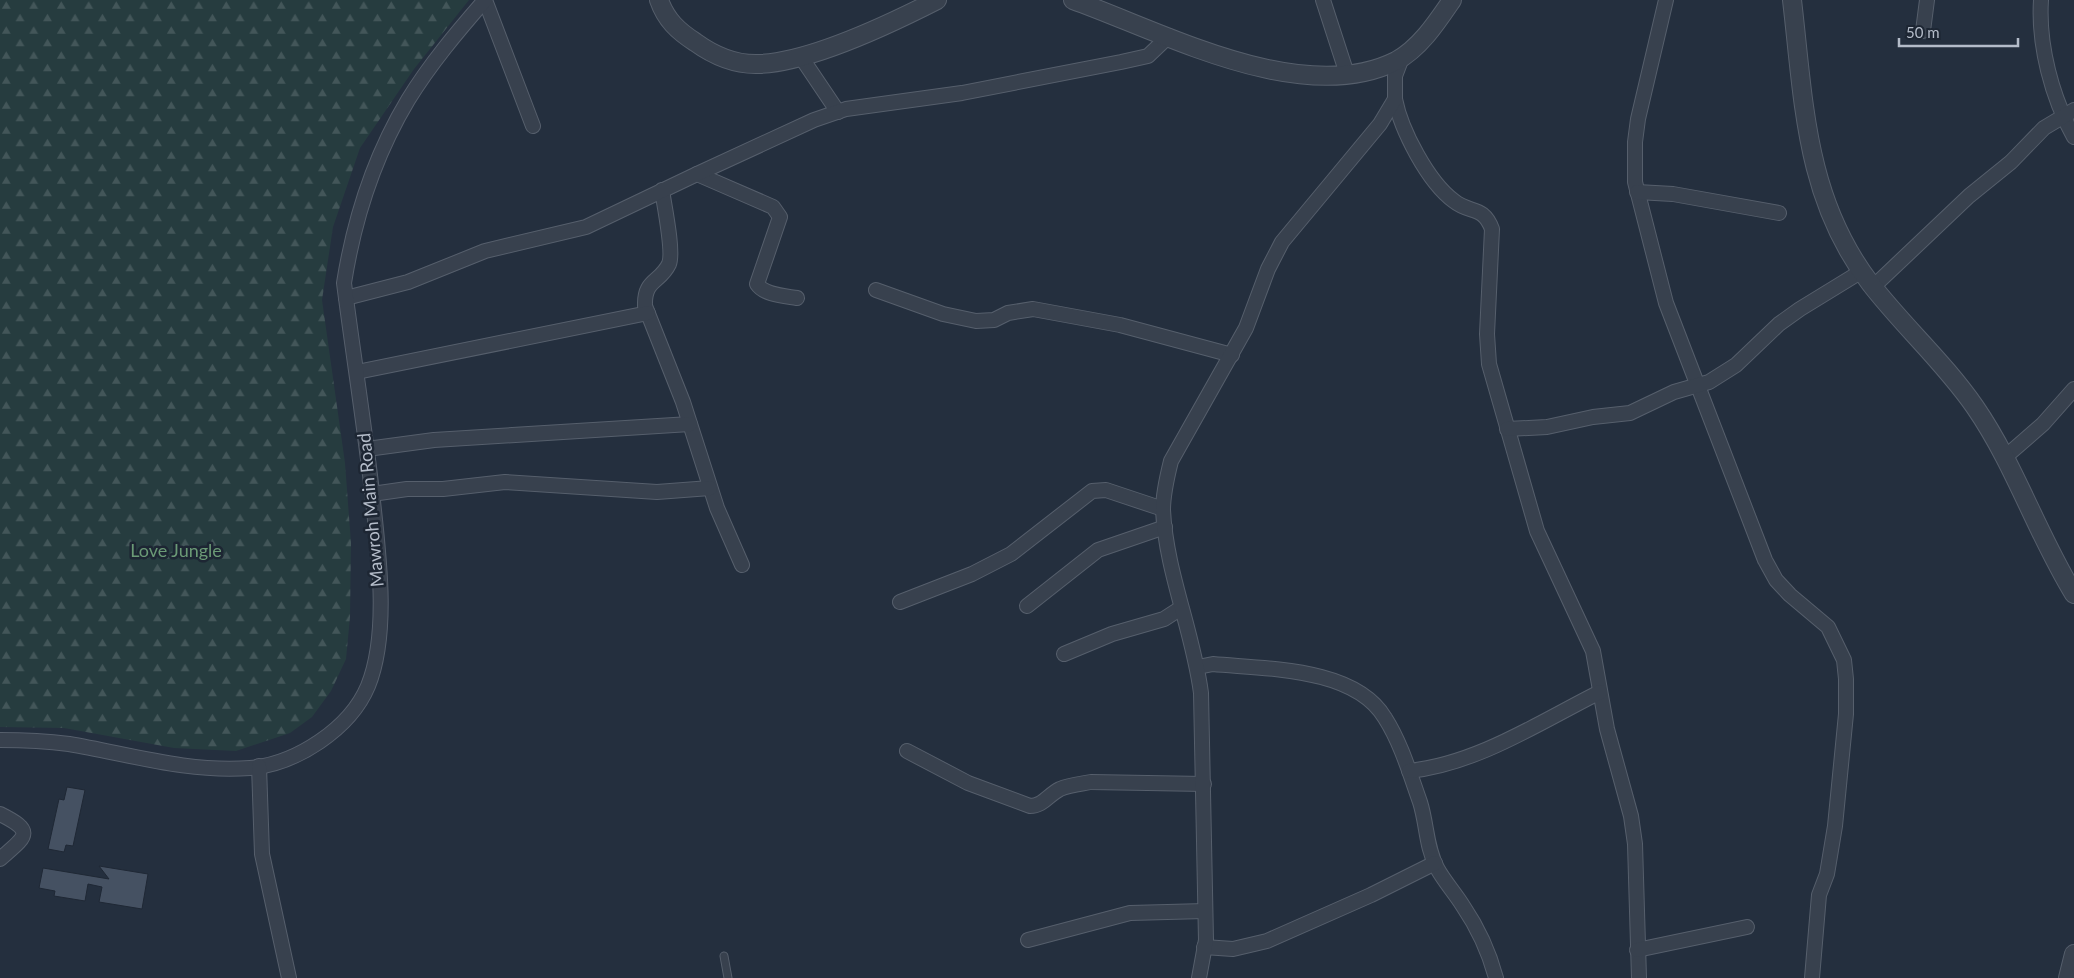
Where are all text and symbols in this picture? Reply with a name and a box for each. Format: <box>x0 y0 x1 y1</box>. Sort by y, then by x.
scale bar <box>1899 15 2018 47</box>
text: 50 m <box>1906 23 1940 41</box>
street label: Mawroh Main Road <box>352 432 388 588</box>
park label: Love Jungle <box>130 539 222 561</box>

